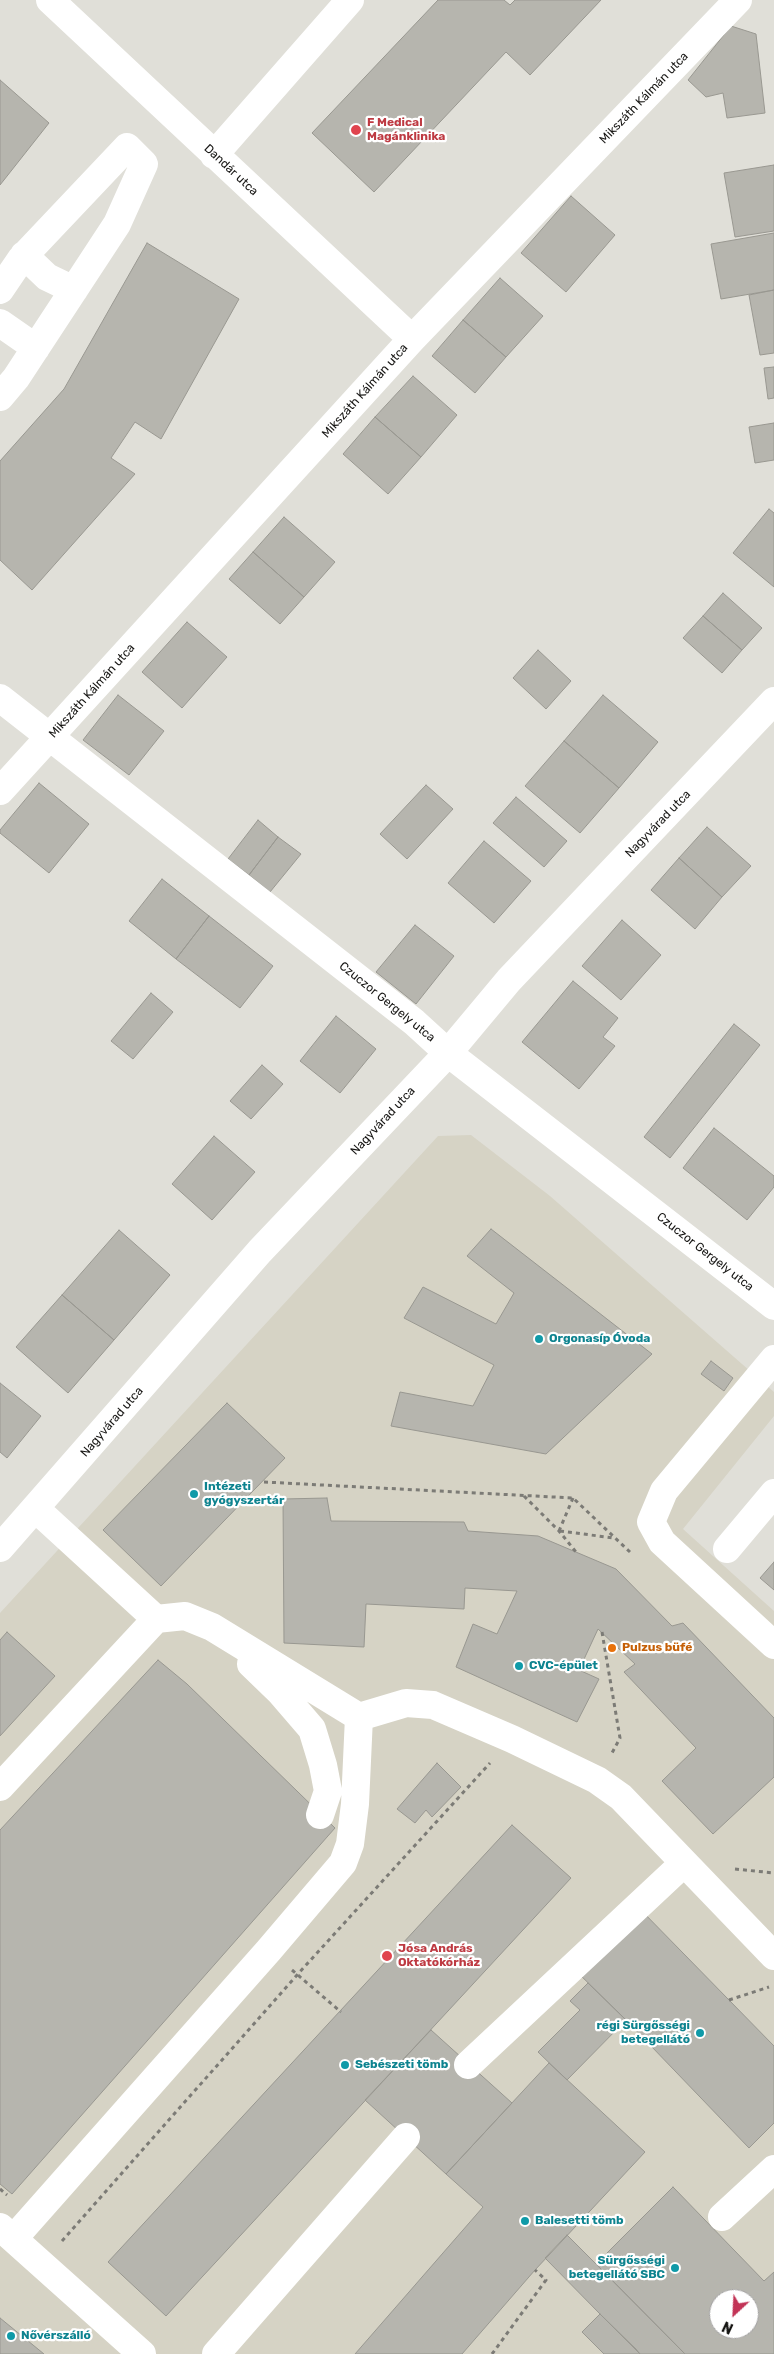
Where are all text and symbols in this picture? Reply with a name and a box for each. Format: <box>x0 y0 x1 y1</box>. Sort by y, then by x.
street label: Mikszáth Kálmán utca <box>597 49 691 147</box>
place label: F Medical Magánklinika <box>367 116 445 144</box>
marker: F Medical Magánklinika <box>349 123 363 137</box>
street label: Dandár utca <box>201 141 261 199</box>
street label: Mikszáth Kálmán utca <box>319 341 411 441</box>
street label: Mikszáth Kálmán utca <box>46 641 138 741</box>
street label: Nagyvárad utca <box>622 787 694 861</box>
street label: Czuczor Gergely utca <box>336 959 438 1045</box>
street label: Nagyvárad utca <box>348 1084 418 1158</box>
street label: Czuczor Gergely utca <box>654 1210 756 1294</box>
place label: Orgonasíp Óvoda <box>549 1332 650 1346</box>
marker: Orgonasíp Óvoda <box>533 1333 545 1345</box>
street label: Nagyvárad utca <box>78 1384 146 1460</box>
place label: Intézeti gyógyszertár <box>204 1480 284 1508</box>
marker: Intézeti gyógyszertár <box>188 1488 200 1500</box>
place label: Pulzus büfé <box>622 1641 692 1655</box>
marker: Pulzus büfé <box>606 1642 618 1654</box>
place label: CVC-épület <box>529 1659 598 1673</box>
marker: CVC-épület <box>513 1660 525 1672</box>
place label: Jósa András Oktatókórház <box>398 1942 480 1970</box>
marker: Jósa András Oktatókórház <box>380 1949 394 1963</box>
place label: régi Sürgősségi betegellátó <box>596 2019 690 2047</box>
marker: régi Sürgősségi betegellátó <box>694 2027 706 2039</box>
place label: Sebészeti tömb <box>355 2058 448 2072</box>
marker: Sebészeti tömb <box>339 2059 351 2071</box>
place label: Balesetti tömb <box>535 2214 624 2228</box>
marker: Balesetti tömb <box>519 2215 531 2227</box>
place label: Sürgősségi betegellátó SBC <box>569 2254 665 2282</box>
marker: Sürgősségi betegellátó SBC <box>669 2262 681 2274</box>
north arrow <box>709 2289 759 2339</box>
text: N <box>720 2317 736 2337</box>
place label: Nővérszálló <box>21 2329 91 2343</box>
marker: Nővérszálló <box>5 2330 17 2342</box>

